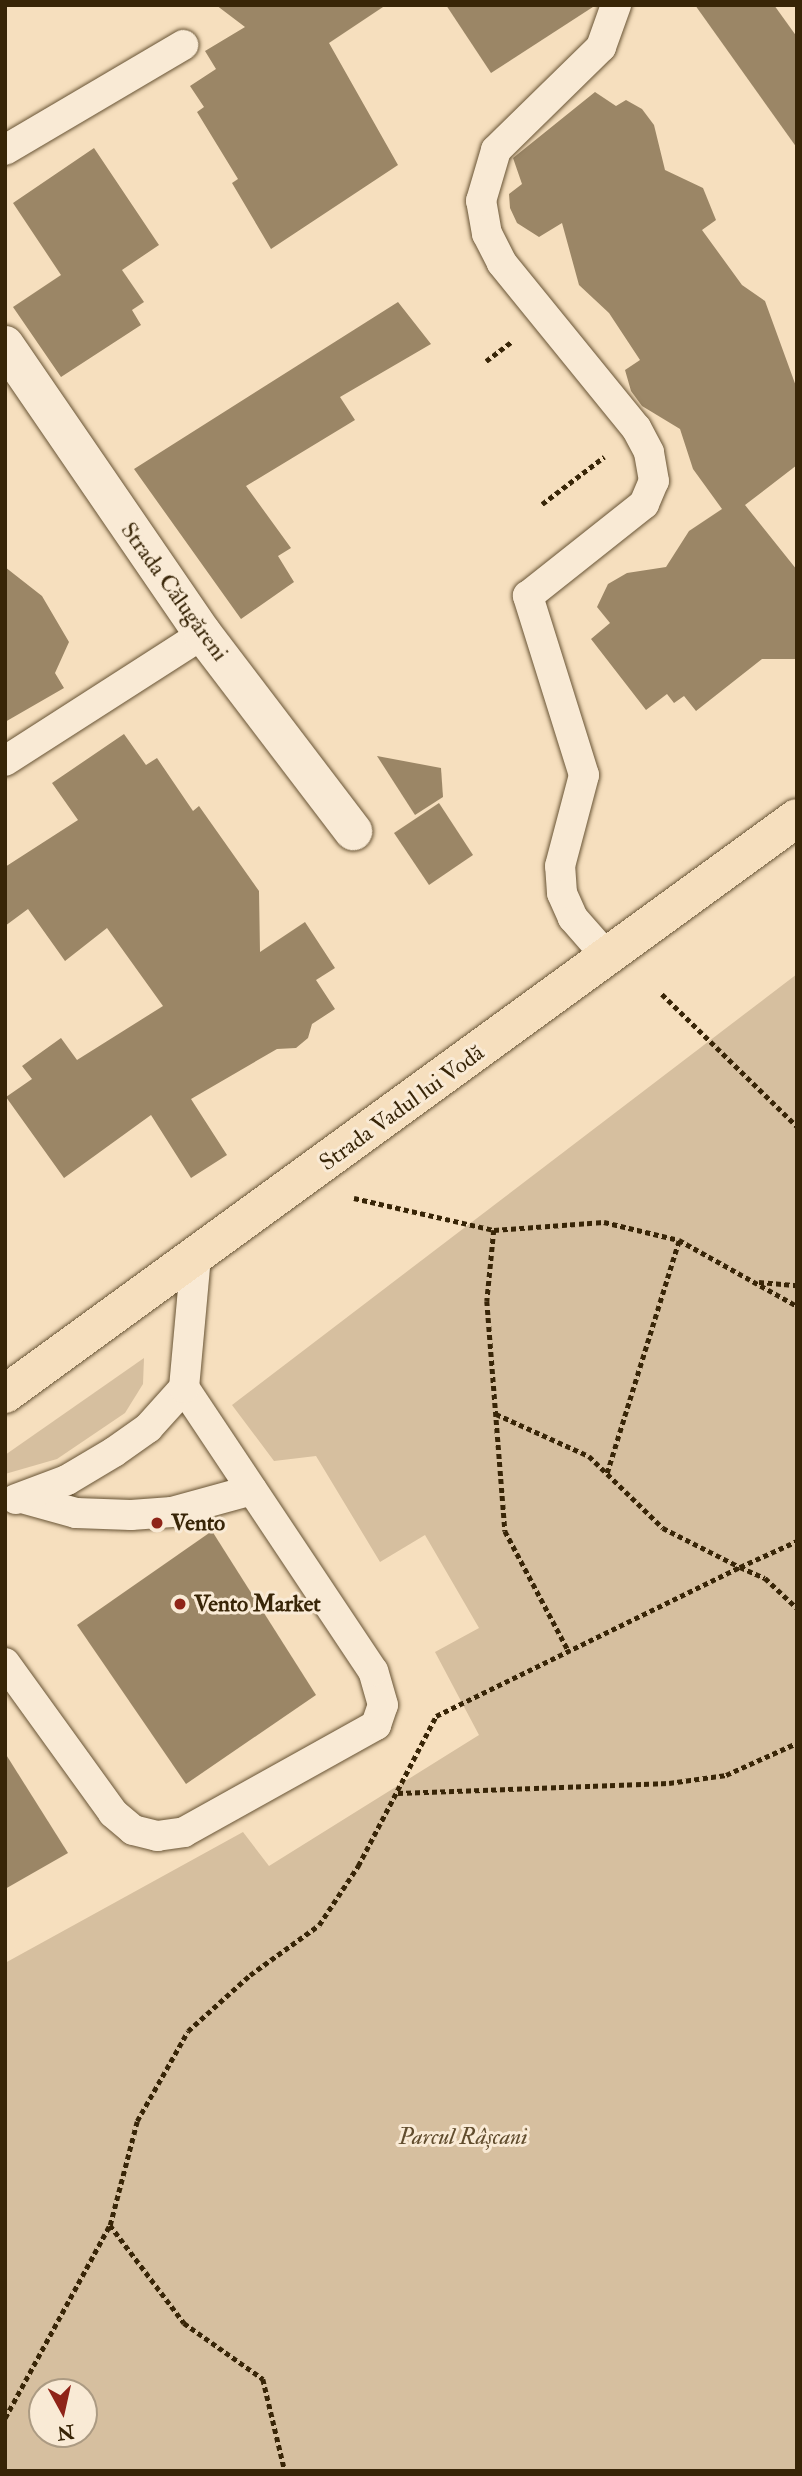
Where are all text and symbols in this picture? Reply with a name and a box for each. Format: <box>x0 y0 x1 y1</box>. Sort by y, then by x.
street label: Strada Călugăreni <box>114 517 234 667</box>
street label: Strada Vadul lui Vodă <box>314 1039 490 1177</box>
place label: Vento <box>171 1509 225 1537</box>
marker: Vento <box>149 1515 165 1531</box>
place label: Vento Market <box>194 1590 321 1618</box>
marker: Vento Market <box>172 1596 188 1612</box>
park label: Parcul Râșcani <box>399 2123 527 2151</box>
north arrow <box>28 2378 98 2448</box>
text: N <box>56 2419 76 2445</box>

